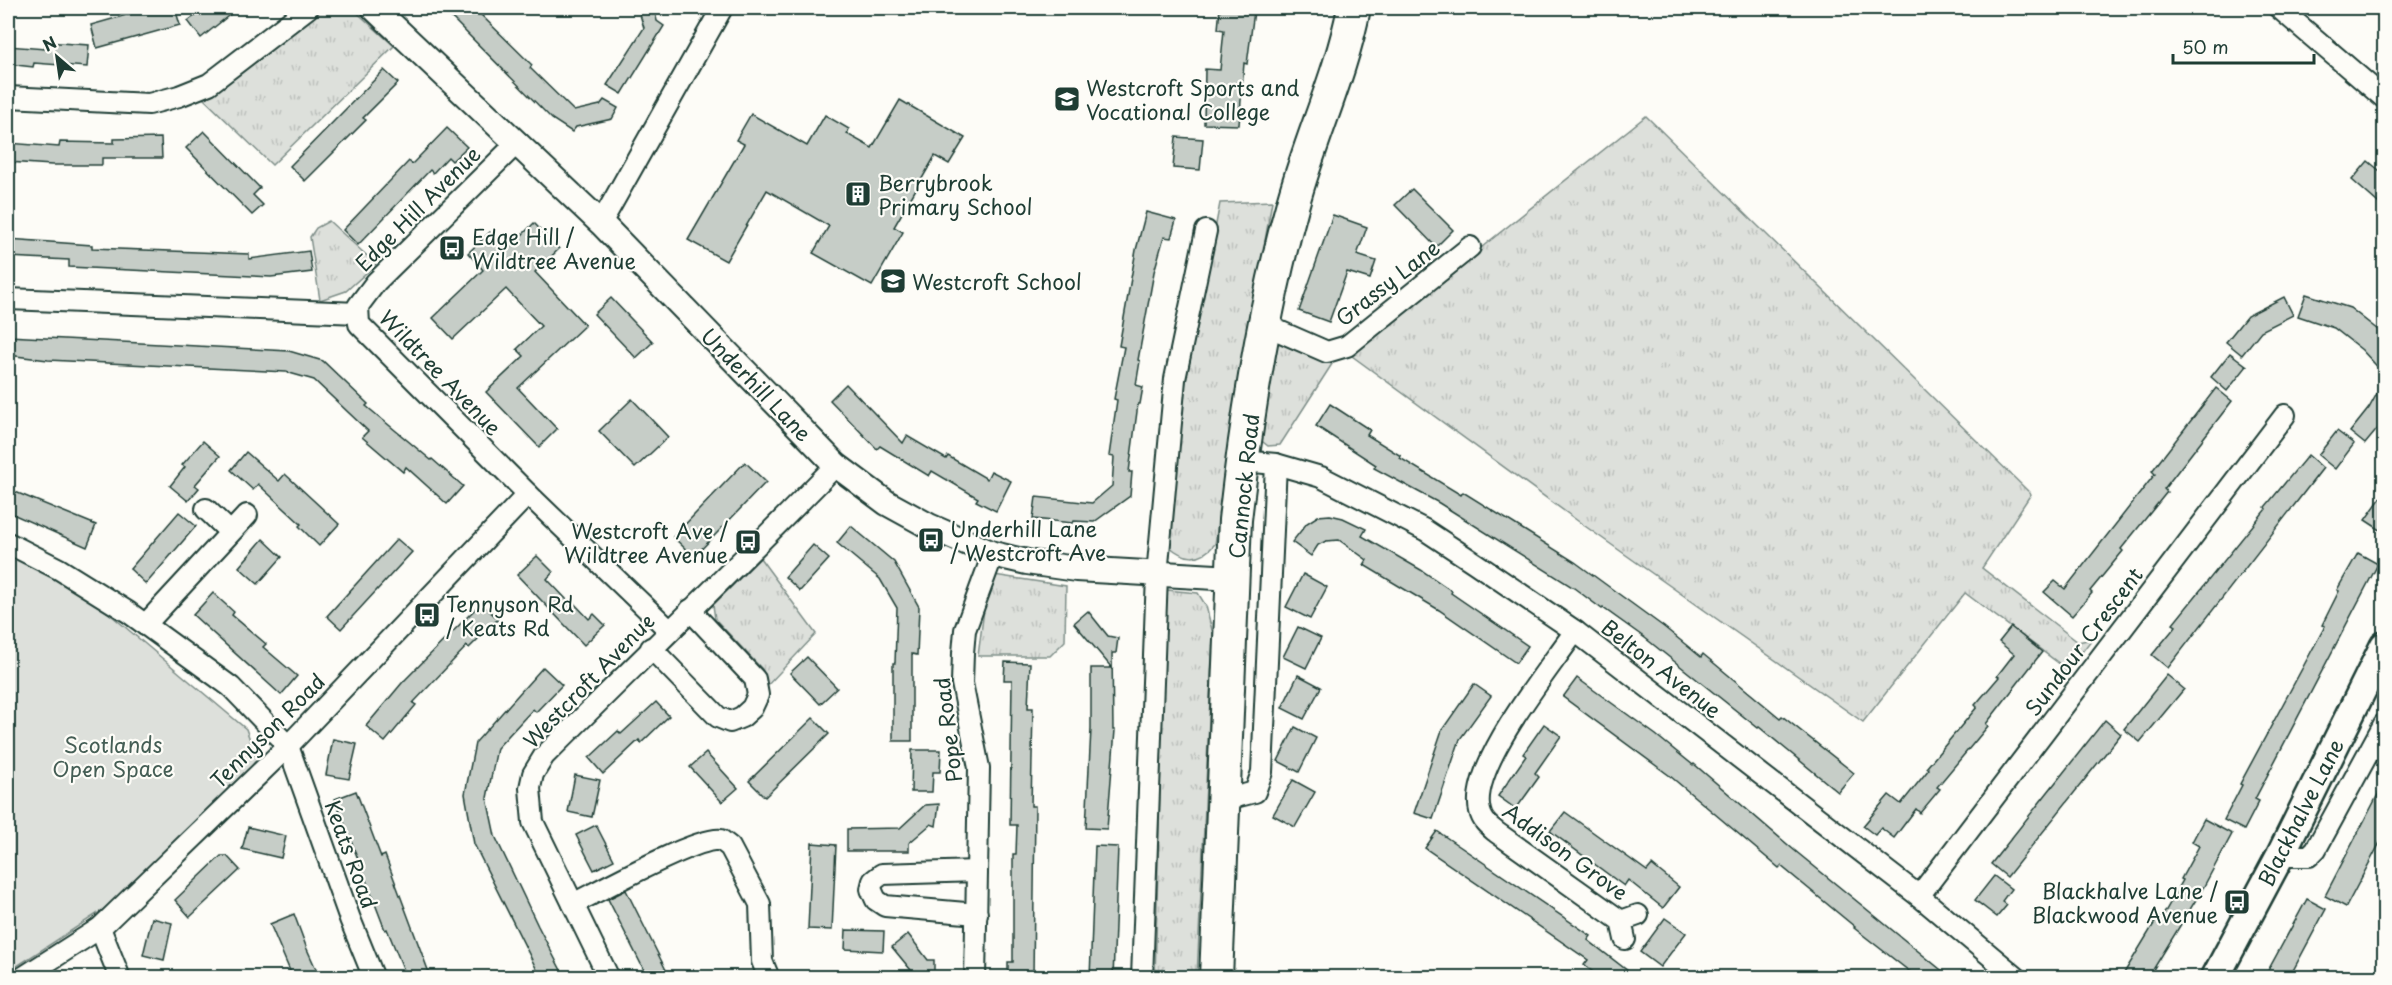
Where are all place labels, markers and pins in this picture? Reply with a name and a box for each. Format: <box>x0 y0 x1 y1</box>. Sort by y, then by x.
place label: Westcroft Sports and Vocational College <box>1086 71 1300 127</box>
school or university icon: Westcroft Sports and Vocational College <box>1052 84 1082 114</box>
place label: Berrybrook Primary School <box>878 166 1033 222</box>
building icon: Berrybrook Primary School <box>843 179 873 209</box>
place label: Edge Hill / Wildtree Avenue <box>472 220 636 276</box>
bus stop icon: Edge Hill / Wildtree Avenue <box>437 233 467 263</box>
place label: Westcroft School <box>912 265 1082 297</box>
school or university icon: Westcroft School <box>878 266 908 296</box>
place label: Underhill Lane / Westcroft Ave <box>950 512 1106 568</box>
place label: Westcroft Ave / Wildtree Avenue <box>564 514 728 570</box>
bus stop icon: Underhill Lane / Westcroft Ave <box>916 525 946 555</box>
bus stop icon: Westcroft Ave / Wildtree Avenue <box>733 527 763 557</box>
place label: Tennyson Rd / Keats Rd <box>446 587 574 643</box>
bus stop icon: Tennyson Rd / Keats Rd <box>412 600 442 630</box>
place label: Blackhalve Lane / Blackwood Avenue <box>2032 874 2218 930</box>
bus stop icon: Blackhalve Lane / Blackwood Avenue <box>2222 887 2252 917</box>

